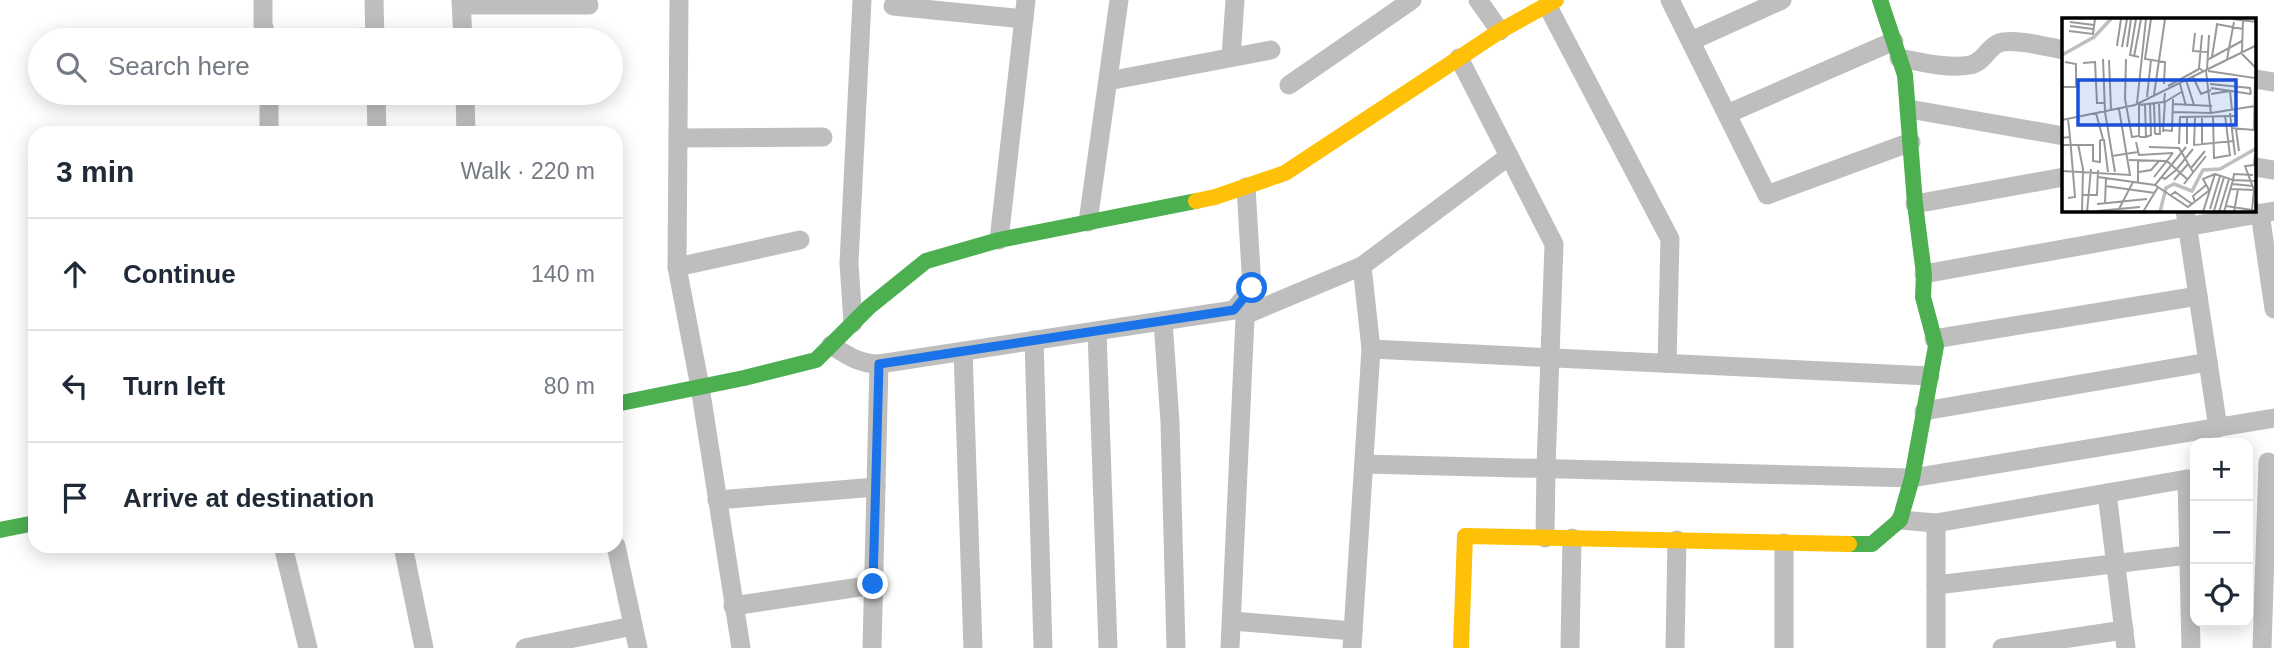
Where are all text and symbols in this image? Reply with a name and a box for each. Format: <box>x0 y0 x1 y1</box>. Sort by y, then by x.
inset map <box>2062 18 2256 212</box>
search box <box>28 28 623 105</box>
icon: search <box>52 48 90 86</box>
text: Search here <box>108 51 250 81</box>
text: 3 min <box>56 155 134 188</box>
text: Walk · 220 m <box>460 158 595 184</box>
icon: ahead <box>56 255 94 293</box>
text: Continue <box>123 259 236 289</box>
text: 140 m <box>531 261 595 287</box>
route start <box>1236 272 1267 303</box>
icon: left <box>56 367 94 405</box>
text: Turn left <box>123 371 225 401</box>
text: 80 m <box>544 373 595 399</box>
map controls <box>2190 438 2253 627</box>
button: + <box>2190 438 2253 501</box>
icon: arrive <box>56 479 94 517</box>
text: Arrive at destination <box>123 483 374 513</box>
button: − <box>2190 501 2253 564</box>
button: locate <box>2190 564 2253 627</box>
route end <box>857 568 888 599</box>

